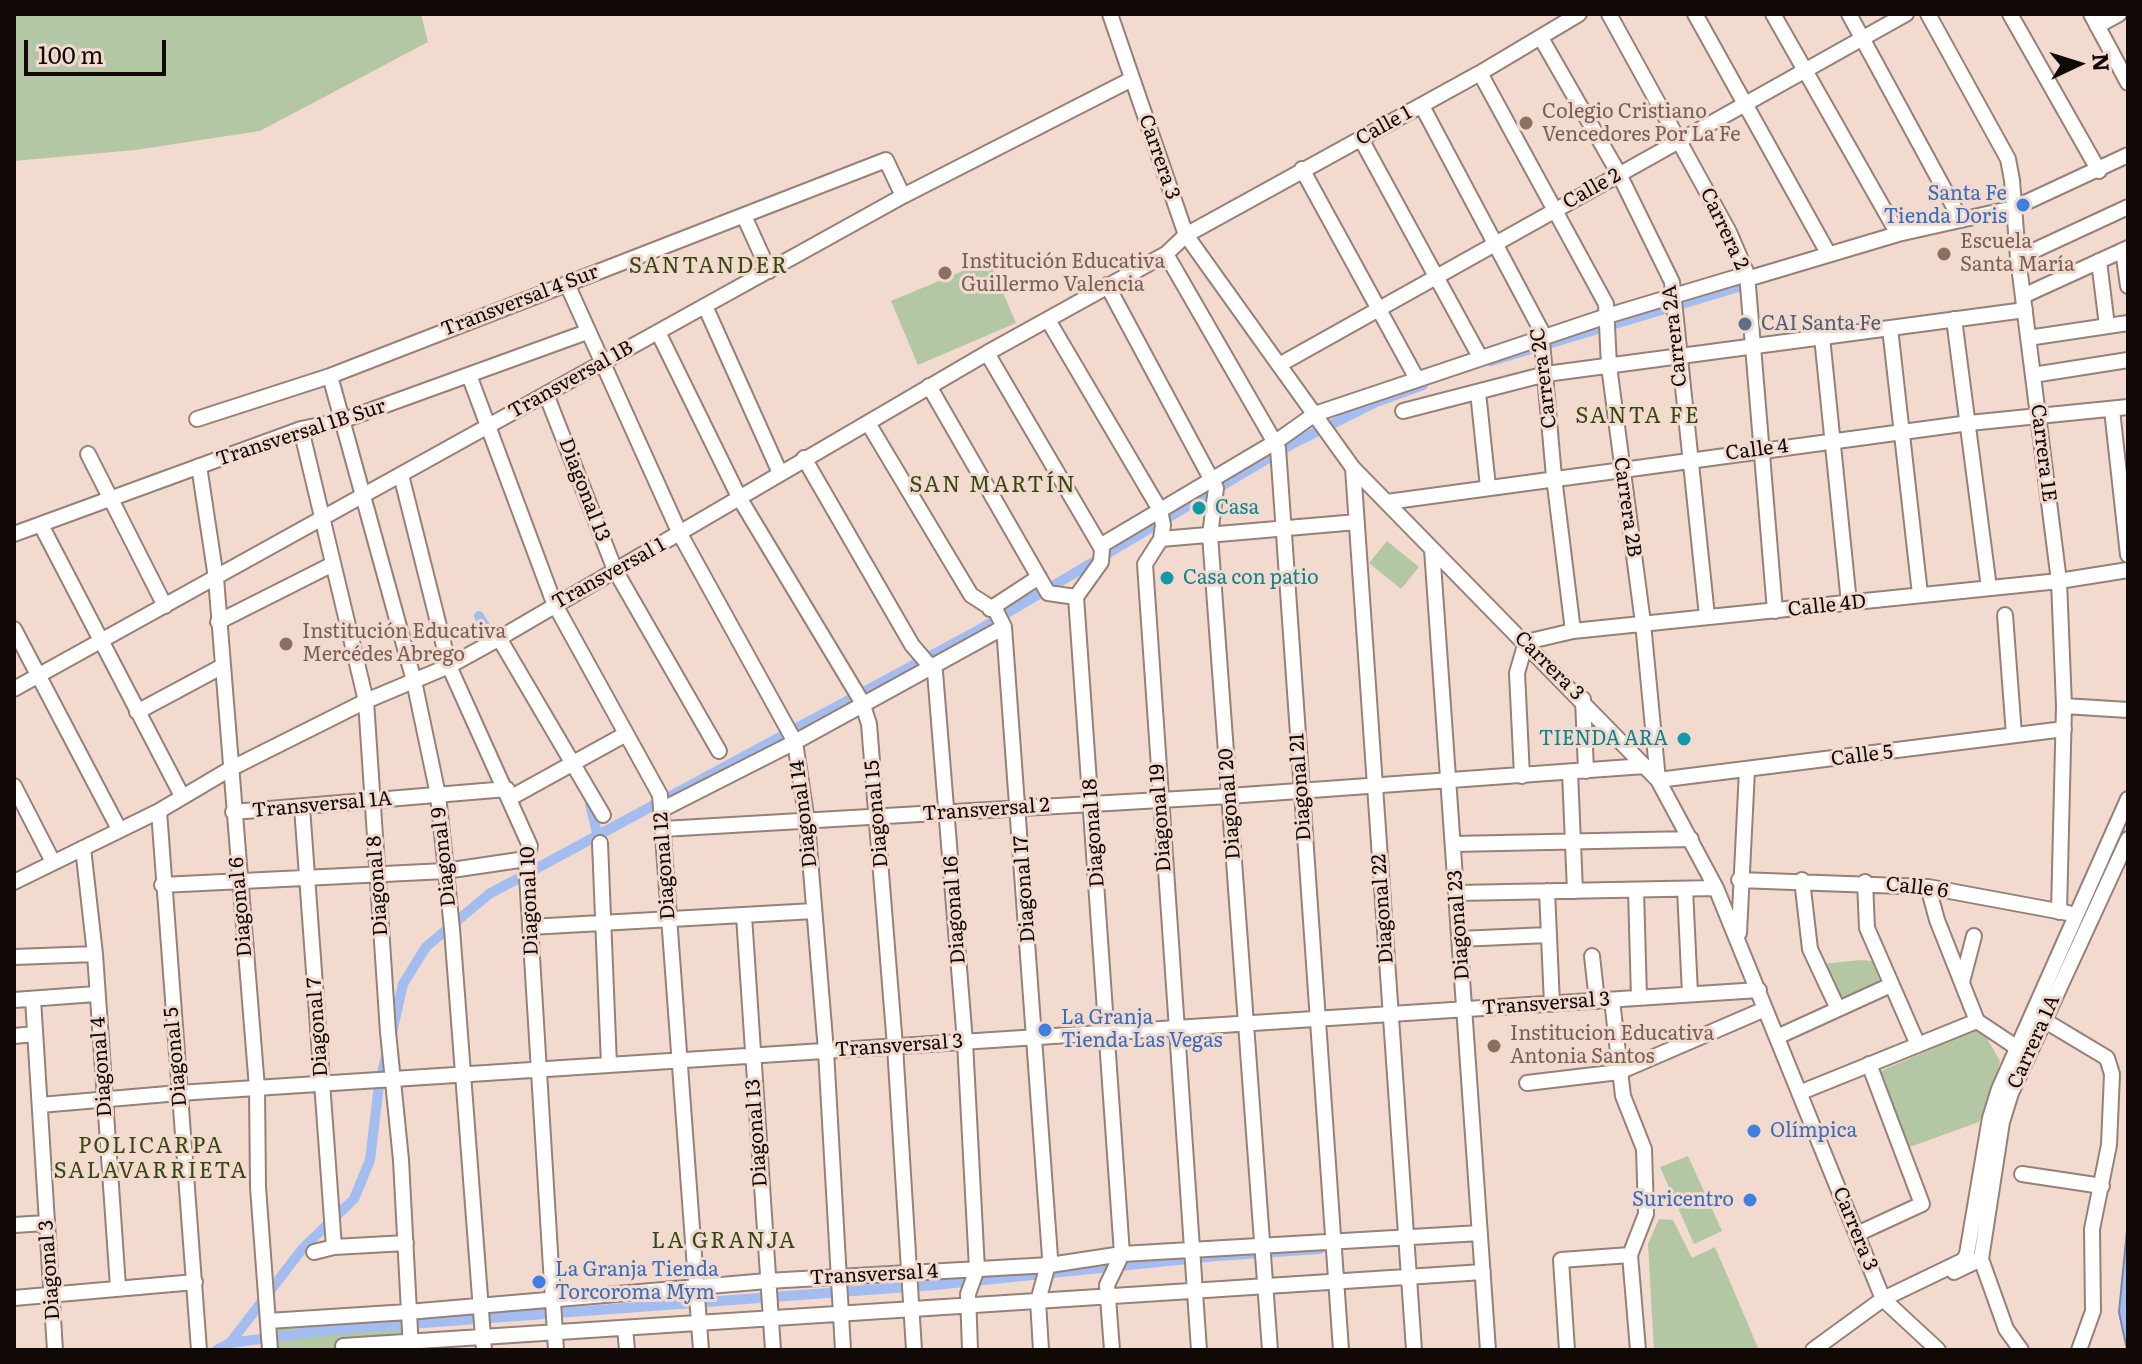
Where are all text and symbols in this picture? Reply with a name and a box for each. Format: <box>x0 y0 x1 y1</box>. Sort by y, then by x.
scale bar <box>28 24 170 74</box>
north arrow <box>2038 24 2118 104</box>
text: 100 m <box>38 36 104 71</box>
text: N <box>2085 52 2120 73</box>
place label: Colegio Cristiano Vencedores Por La Fe <box>1542 100 1741 147</box>
street label: Calle 1 <box>1352 101 1416 151</box>
street label: Carrera 3 <box>1133 111 1185 203</box>
marker: Colegio Cristiano Vencedores Por La Fe <box>1517 114 1535 132</box>
street label: Calle 2 <box>1559 163 1625 215</box>
place label: Santa Fe Tienda Doris <box>1883 182 2007 229</box>
street label: Carrera 2 <box>1695 184 1753 274</box>
marker: Santa Fe Tienda Doris <box>2014 196 2032 214</box>
place label: Escuela Santa María <box>1960 230 2075 277</box>
marker: Escuela Santa María <box>1935 245 1953 263</box>
place label: Institución Educativa Guillermo Valencia <box>961 250 1165 297</box>
district label: SANTANDER <box>629 254 789 280</box>
street label: Transversal 4 Sur <box>438 260 602 342</box>
marker: Institución Educativa Guillermo Valencia <box>936 264 954 282</box>
street label: Carrera 2A <box>1658 284 1692 388</box>
place label: CAI Santa Fe <box>1761 312 1881 336</box>
marker: CAI Santa Fe <box>1736 315 1754 333</box>
street label: Carrera 2C <box>1526 326 1562 430</box>
street label: Transversal 1B <box>504 336 638 424</box>
street label: Transversal 1B Sur <box>213 394 389 472</box>
street label: Carrera 1E <box>2025 403 2061 503</box>
district label: SANTA FE <box>1575 404 1701 430</box>
street label: Calle 4 <box>1724 434 1790 466</box>
street label: Diagonal 13 <box>553 435 615 545</box>
street label: Carrera 2B <box>1608 455 1646 559</box>
district label: SAN MARTÍN <box>909 473 1077 499</box>
place label: Casa <box>1215 496 1259 520</box>
marker: Casa <box>1190 499 1208 517</box>
street label: Transversal 1 <box>548 533 670 615</box>
place label: Casa con patio <box>1183 566 1319 590</box>
marker: Casa con patio <box>1158 569 1176 587</box>
street label: Calle 4D <box>1787 590 1867 622</box>
place label: Institución Educativa Mercédes Abrego <box>302 620 506 667</box>
street label: Carrera 3 <box>1509 626 1589 706</box>
marker: Institución Educativa Mercédes Abrego <box>277 635 295 653</box>
place label: TIENDA ARA <box>1539 727 1668 751</box>
marker: TIENDA ARA <box>1675 730 1693 748</box>
street label: Diagonal 21 <box>1285 732 1317 842</box>
street label: Calle 5 <box>1830 740 1894 772</box>
street label: Diagonal 20 <box>1214 748 1246 860</box>
street label: Diagonal 14 <box>786 759 822 869</box>
street label: Diagonal 15 <box>860 759 894 869</box>
street label: Diagonal 19 <box>1145 763 1177 873</box>
street label: Diagonal 18 <box>1078 778 1110 888</box>
street label: Transversal 1A <box>251 787 393 823</box>
street label: Transversal 2 <box>921 794 1051 826</box>
street label: Diagonal 9 <box>427 806 461 908</box>
street label: Diagonal 12 <box>649 811 681 921</box>
street label: Diagonal 8 <box>363 835 393 937</box>
street label: Diagonal 17 <box>1009 835 1041 943</box>
street label: Diagonal 10 <box>516 846 544 956</box>
street label: Diagonal 22 <box>1367 853 1399 965</box>
street label: Diagonal 16 <box>939 855 971 965</box>
street label: Diagonal 6 <box>225 856 257 958</box>
street label: Diagonal 23 <box>1443 869 1475 981</box>
street label: Calle 6 <box>1884 872 1950 904</box>
street label: Diagonal 7 <box>303 976 333 1078</box>
street label: Transversal 3 <box>1481 988 1611 1020</box>
street label: Carrera 1A <box>2003 991 2065 1093</box>
street label: Diagonal 5 <box>160 1006 192 1108</box>
place label: La Granja Tienda Las Vegas <box>1061 1006 1223 1053</box>
street label: Diagonal 4 <box>87 1016 117 1118</box>
marker: La Granja Tienda Las Vegas <box>1036 1021 1054 1039</box>
place label: Institucion Educativa Antonia Santos <box>1510 1022 1714 1069</box>
street label: Transversal 3 <box>834 1030 964 1062</box>
marker: Institucion Educativa Antonia Santos <box>1485 1037 1503 1055</box>
street label: Diagonal 13 <box>741 1078 773 1188</box>
place label: Olímpica <box>1770 1119 1857 1143</box>
marker: Olímpica <box>1745 1122 1763 1140</box>
district label: POLICARPA SALAVARRIETA <box>54 1134 248 1186</box>
street label: Carrera 3 <box>1827 1184 1883 1274</box>
place label: Suricentro <box>1632 1188 1734 1212</box>
marker: Suricentro <box>1741 1191 1759 1209</box>
street label: Diagonal 3 <box>35 1219 65 1321</box>
district label: LA GRANJA <box>651 1229 797 1255</box>
place label: La Granja Tienda Torcoroma Mym <box>555 1258 719 1305</box>
street label: Transversal 4 <box>809 1260 939 1290</box>
marker: La Granja Tienda Torcoroma Mym <box>530 1273 548 1291</box>

